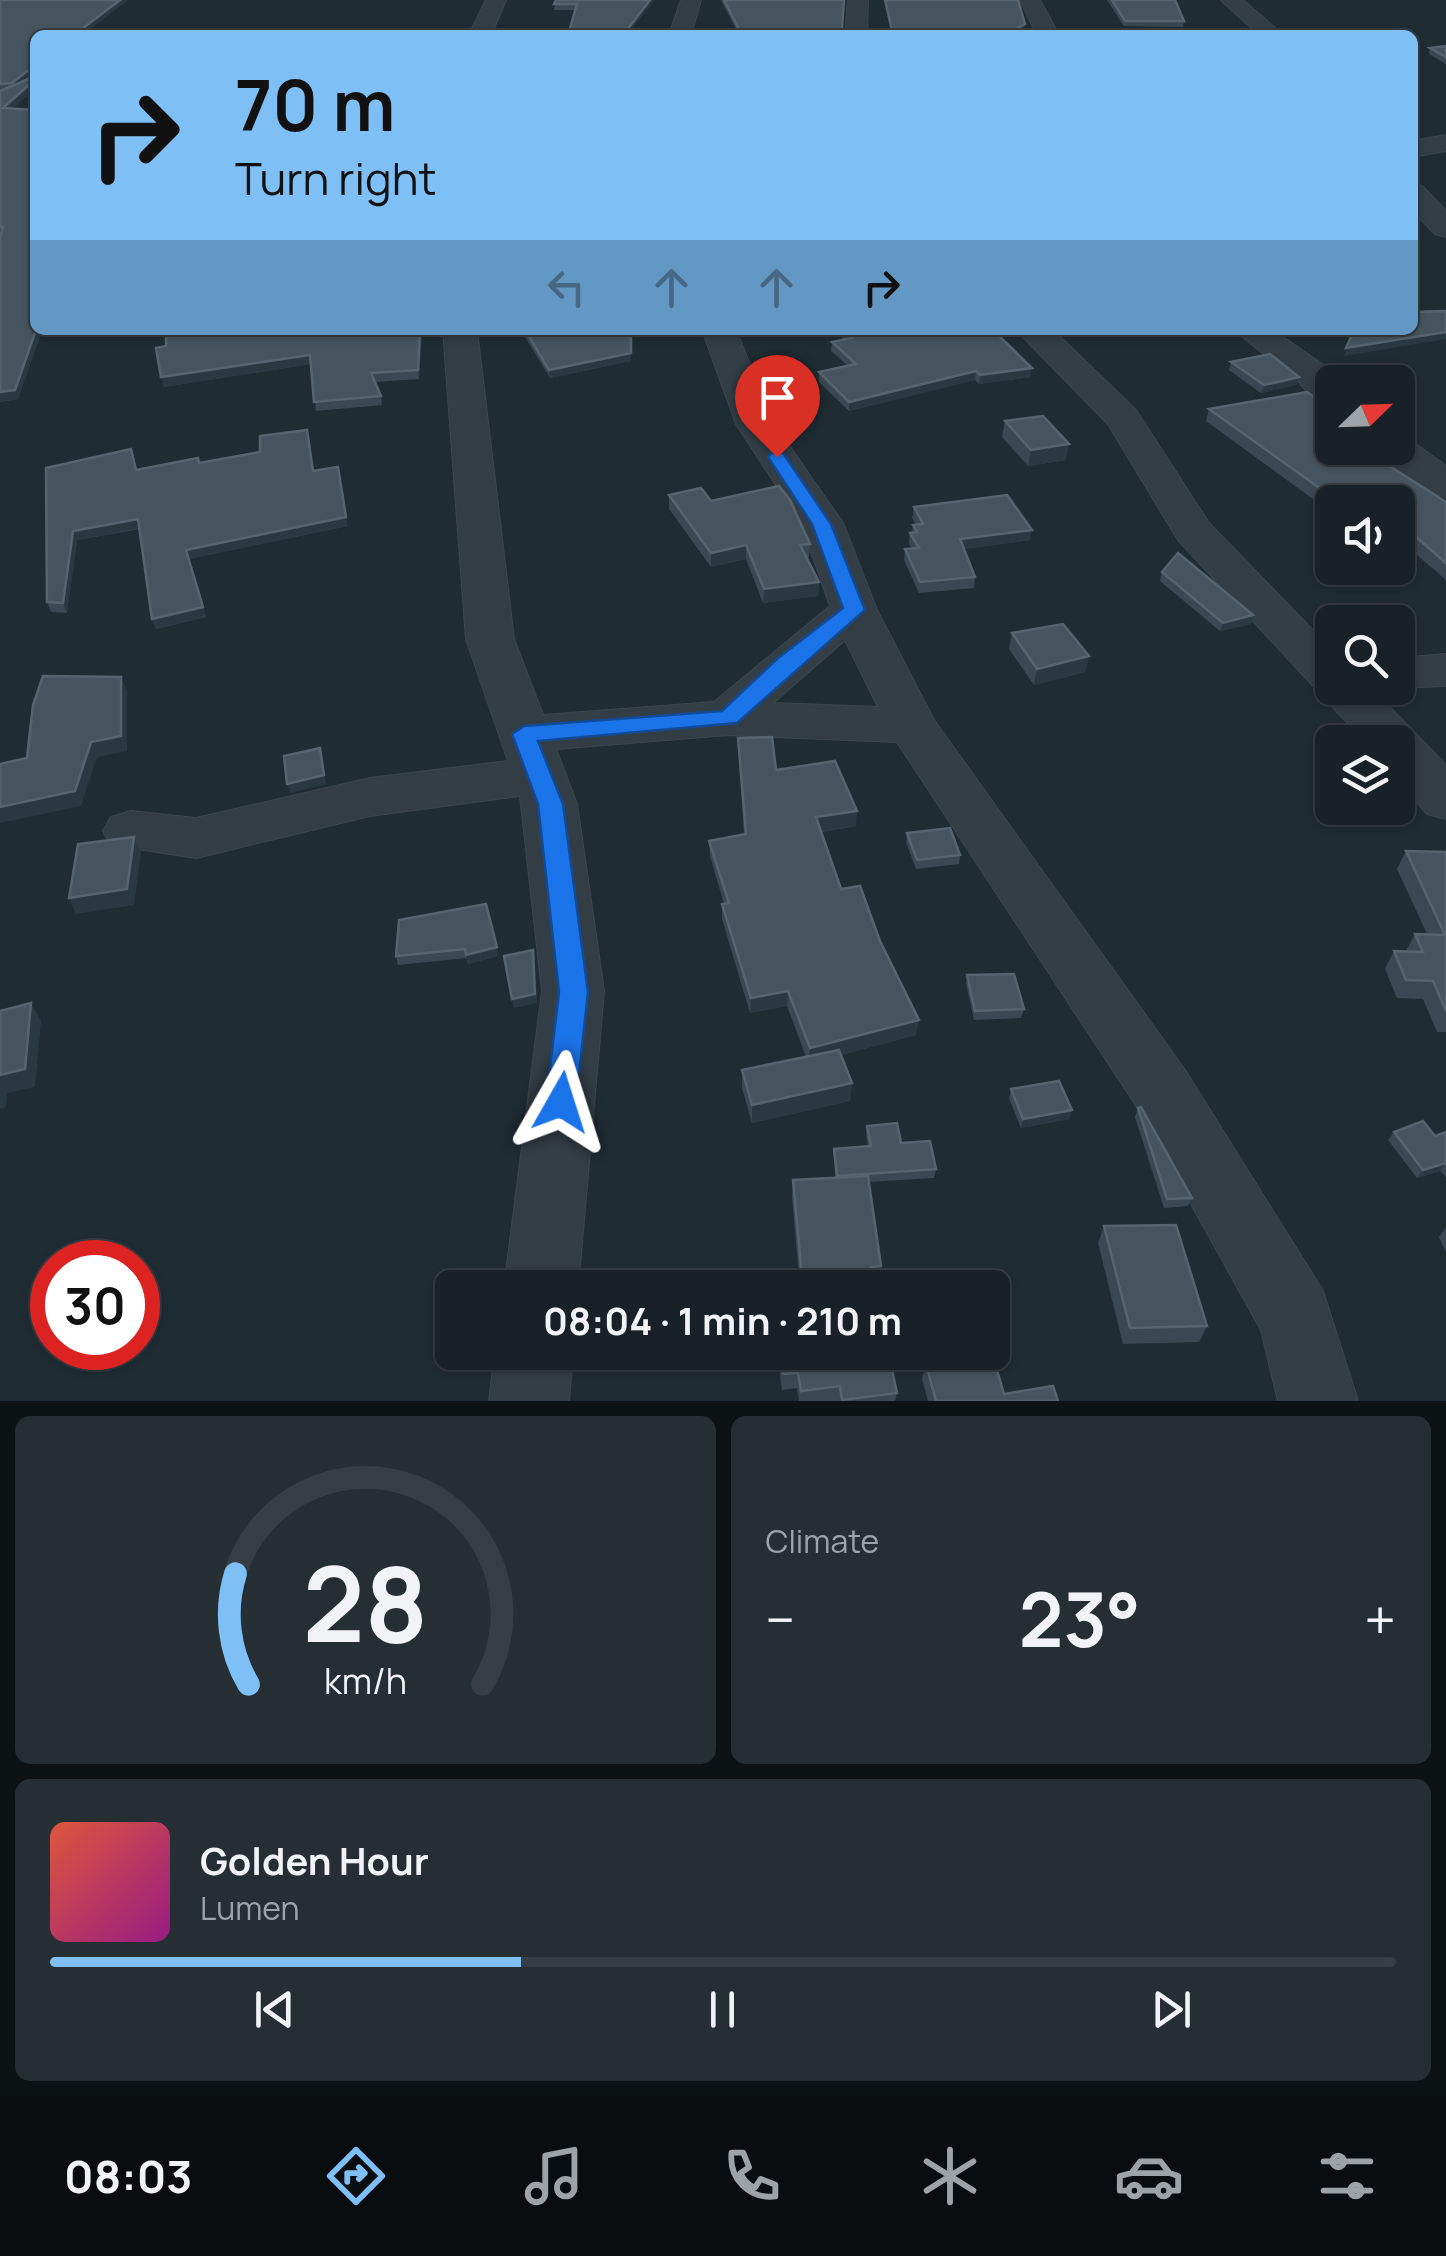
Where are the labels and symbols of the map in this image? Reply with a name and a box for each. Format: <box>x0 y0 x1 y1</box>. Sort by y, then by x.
pin <box>735 355 820 458</box>
north arrow <box>1315 365 1415 465</box>
position arrow <box>509 1050 613 1154</box>
speed limit sign: 30 <box>30 1240 160 1370</box>

